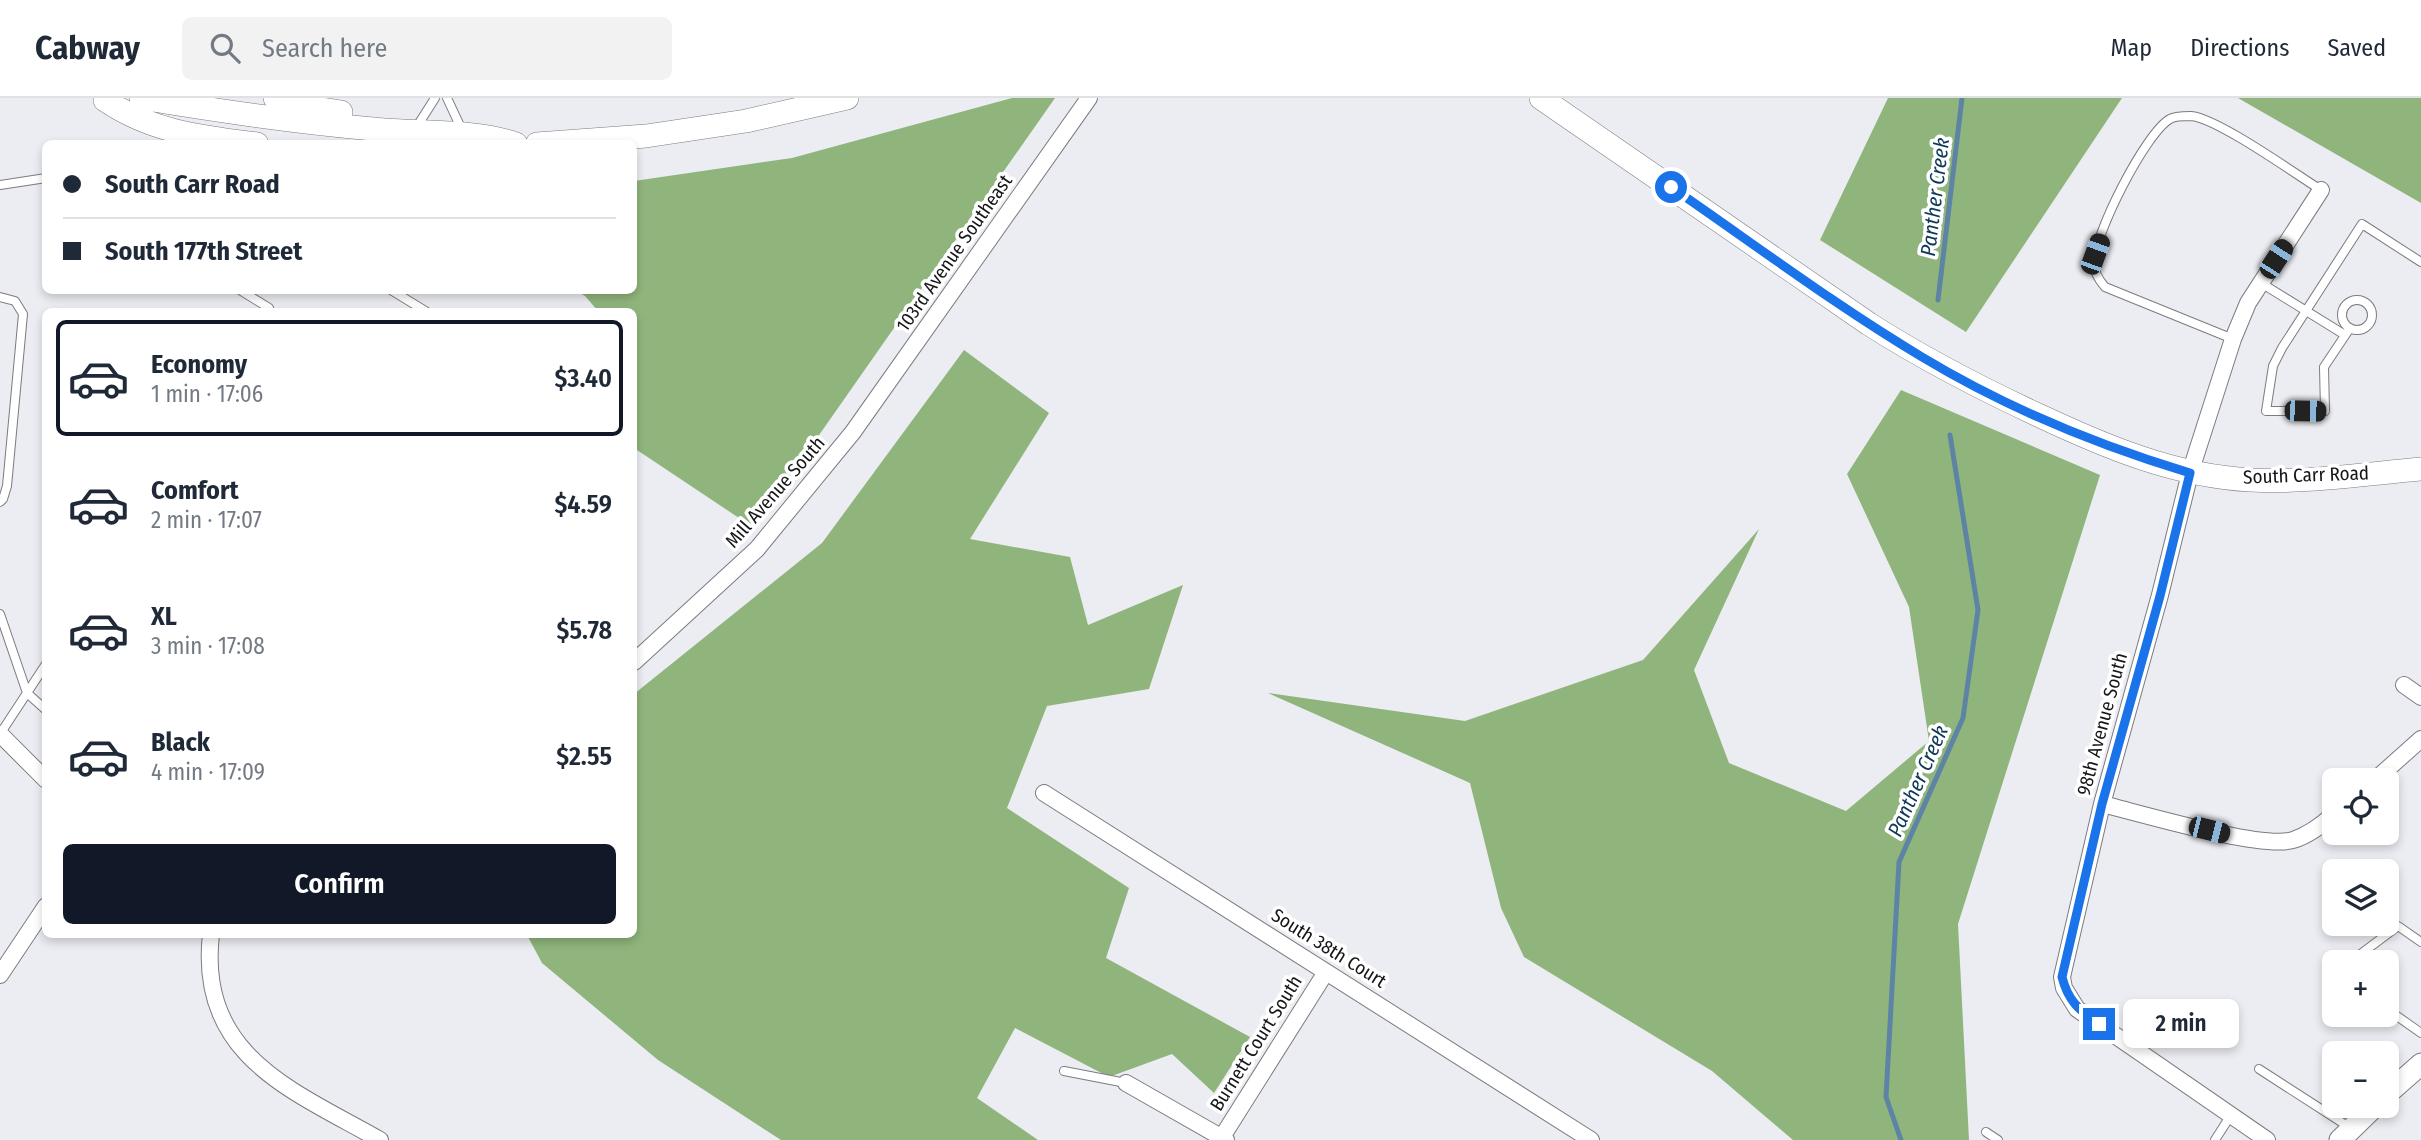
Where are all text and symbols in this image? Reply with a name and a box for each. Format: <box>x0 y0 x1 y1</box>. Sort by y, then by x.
search box <box>182 17 672 80</box>
text: Cabway <box>35 28 140 68</box>
icon: search <box>206 29 244 67</box>
text: Search here <box>262 33 387 64</box>
text: Map <box>2111 34 2152 62</box>
text: Directions <box>2190 34 2289 62</box>
text: Saved <box>2327 34 2386 62</box>
water label: Panther Creek <box>1915 136 1955 258</box>
text: South Carr Road <box>105 169 280 200</box>
street label: 103rd Avenue Southeast <box>891 169 1017 336</box>
route start <box>1655 171 1687 203</box>
car <box>2078 231 2113 277</box>
text: South 177th Street <box>105 236 302 267</box>
car <box>2256 236 2297 282</box>
icon: car <box>67 347 130 410</box>
text: Economy <box>151 349 247 380</box>
text: $3.40 <box>555 363 612 394</box>
text: 1 min · 17:06 <box>151 380 263 408</box>
car <box>2284 400 2327 422</box>
street label: Mill Avenue South <box>720 432 830 552</box>
street label: South Carr Road <box>2243 461 2369 489</box>
icon: car <box>67 473 130 536</box>
text: Comfort <box>151 475 239 506</box>
text: $4.59 <box>554 489 612 520</box>
text: 2 min · 17:07 <box>151 506 262 534</box>
icon: car <box>67 599 130 662</box>
text: XL <box>151 601 177 632</box>
text: $5.78 <box>557 615 612 646</box>
text: 3 min · 17:08 <box>151 632 265 660</box>
street label: 98th Avenue South <box>2072 650 2132 798</box>
water label: Panther Creek <box>1882 721 1954 841</box>
icon: car <box>67 725 130 788</box>
text: Black <box>151 727 210 758</box>
text: $2.55 <box>556 741 612 772</box>
text: 4 min · 17:09 <box>151 758 265 786</box>
map controls <box>2322 768 2399 1118</box>
button: locate <box>2322 768 2399 845</box>
car <box>2187 815 2232 845</box>
button: Confirm <box>63 844 616 924</box>
button: layers <box>2322 859 2399 936</box>
street label: South 38th Court <box>1267 904 1391 993</box>
button: + <box>2322 950 2399 1027</box>
street label: Burnett Court South <box>1205 971 1307 1115</box>
callout: 2 min <box>2124 1000 2239 1048</box>
route end <box>2083 1008 2115 1040</box>
text: 2 min <box>2155 1009 2207 1037</box>
button: − <box>2322 1041 2399 1118</box>

